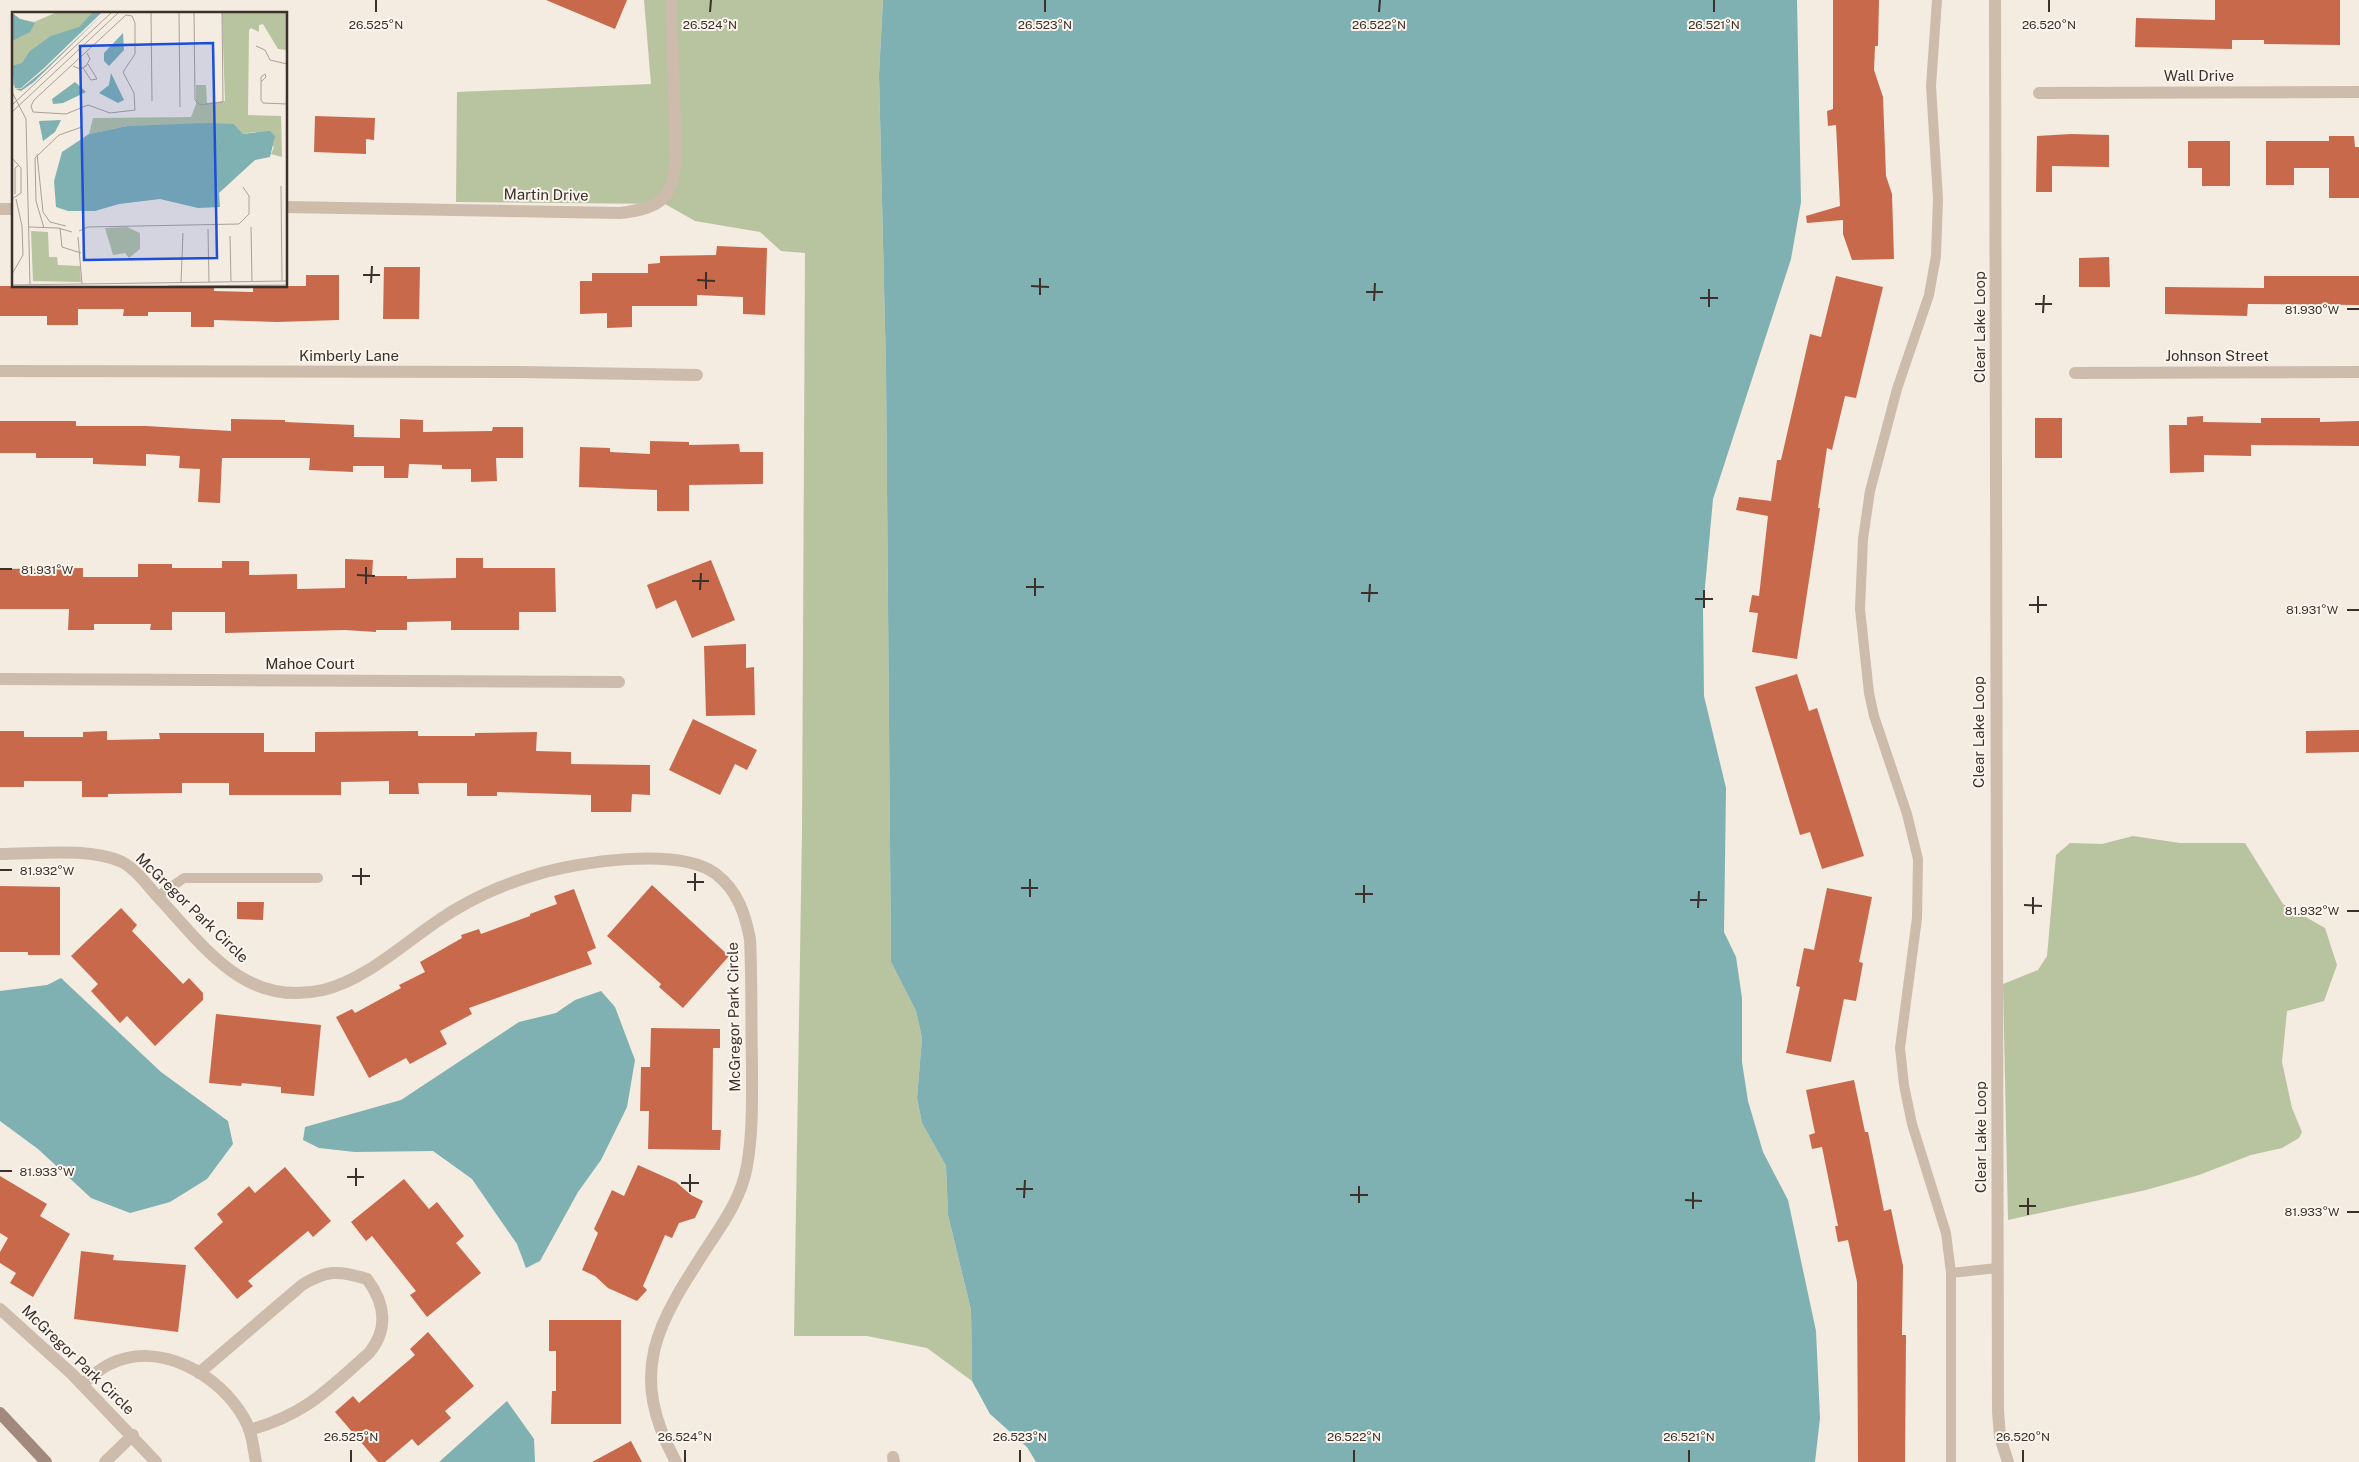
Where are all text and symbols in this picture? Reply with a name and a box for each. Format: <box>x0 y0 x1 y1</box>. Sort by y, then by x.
inset map <box>12 12 288 288</box>
text: 26.525°N <box>349 18 403 32</box>
text: 26.524°N <box>683 18 737 32</box>
text: 26.523°N <box>1018 18 1072 32</box>
text: 26.522°N <box>1352 18 1406 32</box>
text: 26.521°N <box>1688 18 1740 32</box>
text: 26.520°N <box>2022 18 2076 32</box>
street label: Wall Drive <box>2164 67 2234 84</box>
street label: Martin Drive <box>503 185 589 204</box>
street label: Clear Lake Loop <box>1971 271 1988 383</box>
text: 81.930°W <box>2285 303 2340 317</box>
street label: Kimberly Lane <box>299 347 399 364</box>
street label: Johnson Street <box>2165 347 2269 364</box>
text: 81.931°W <box>21 563 74 577</box>
text: 81.931°W <box>2286 603 2339 617</box>
street label: Mahoe Court <box>265 655 355 672</box>
street label: Clear Lake Loop <box>1970 676 1987 788</box>
street label: McGregor Park Circle <box>133 849 252 966</box>
text: 81.932°W <box>20 864 75 878</box>
text: 81.932°W <box>2285 904 2340 918</box>
street label: McGregor Park Circle <box>724 942 743 1092</box>
street label: Clear Lake Loop <box>1972 1081 1989 1193</box>
text: 81.933°W <box>20 1165 75 1179</box>
text: 81.933°W <box>2285 1205 2340 1219</box>
street label: McGregor Park Circle <box>19 1301 138 1418</box>
text: 26.525°N <box>324 1430 378 1444</box>
text: 26.524°N <box>658 1430 712 1444</box>
text: 26.523°N <box>993 1430 1047 1444</box>
text: 26.522°N <box>1327 1430 1381 1444</box>
text: 26.521°N <box>1663 1430 1715 1444</box>
text: 26.520°N <box>1996 1430 2050 1444</box>

